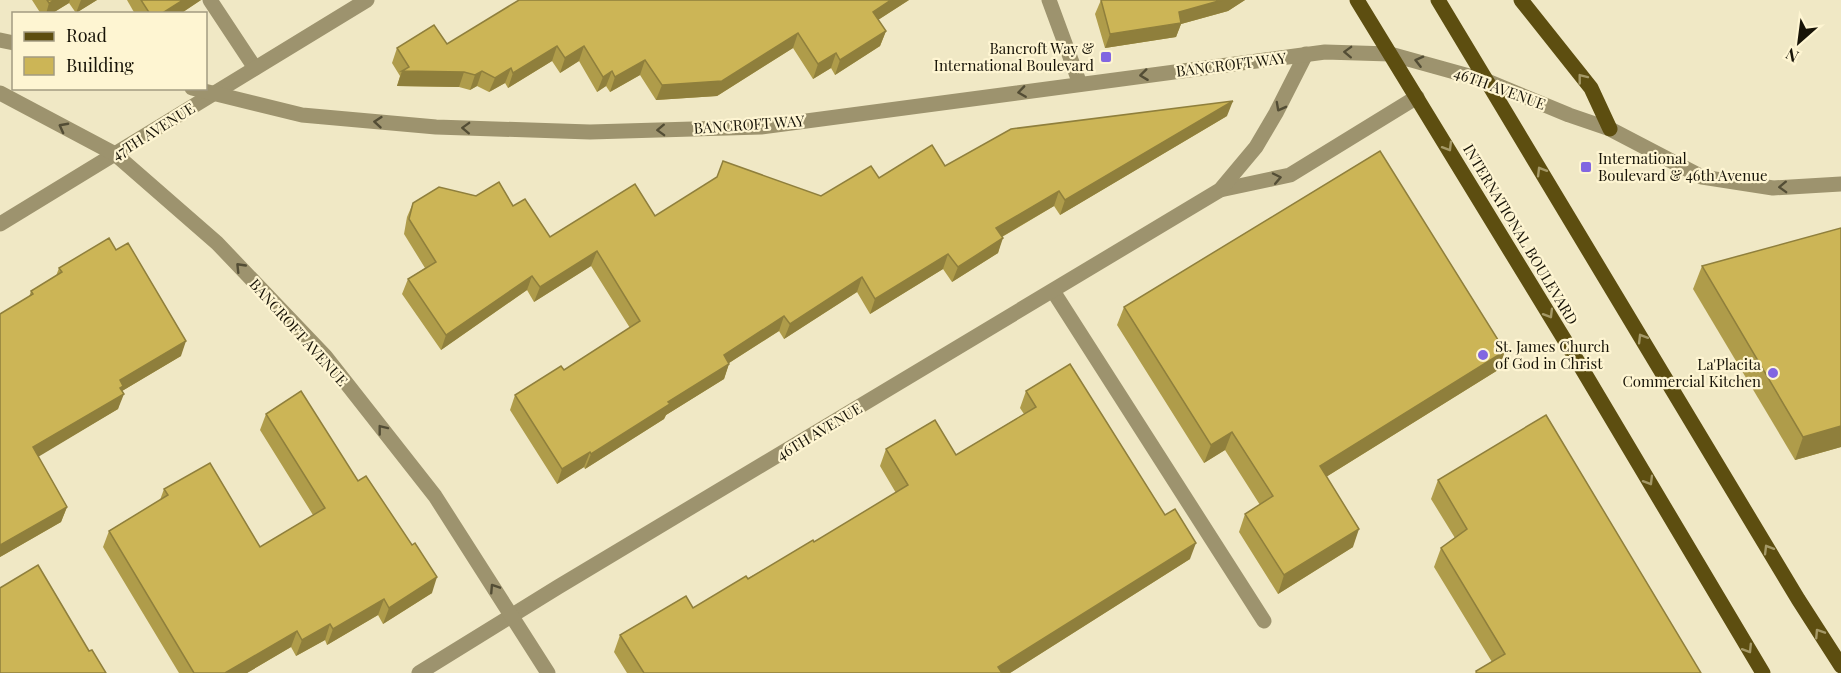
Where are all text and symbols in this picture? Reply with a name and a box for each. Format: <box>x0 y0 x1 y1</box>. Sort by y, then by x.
legend <box>12 12 207 90</box>
north arrow <box>1769 12 1829 72</box>
text: Road <box>66 23 107 47</box>
place label: Bancroft Way & International Boulevard <box>934 38 1094 75</box>
text: N <box>1781 43 1802 68</box>
one-way arrow <box>1344 46 1353 59</box>
street label: BANCROFT WAY <box>1175 47 1287 81</box>
marker: Bancroft Way & International Boulevard <box>1099 50 1113 64</box>
text: Building <box>66 53 134 77</box>
one-way arrow <box>1414 56 1425 68</box>
street label: 46TH AVENUE <box>1451 62 1549 114</box>
one-way arrow <box>1140 69 1149 81</box>
one-way arrow <box>1579 74 1590 85</box>
one-way arrow <box>1017 85 1027 97</box>
street label: 47TH AVENUE <box>108 97 198 165</box>
one-way arrow <box>1276 100 1287 111</box>
street label: BANCROFT WAY <box>693 110 805 138</box>
one-way arrow <box>373 116 382 129</box>
one-way arrow <box>462 121 471 134</box>
one-way arrow <box>59 123 69 134</box>
one-way arrow <box>657 124 666 136</box>
street label: INTERNATIONAL BOULEVARD <box>1459 140 1583 328</box>
one-way arrow <box>1440 141 1452 151</box>
place label: International Boulevard & 46th Avenue <box>1598 148 1767 185</box>
marker: International Boulevard & 46th Avenue <box>1579 160 1593 174</box>
one-way arrow <box>1537 167 1549 177</box>
one-way arrow <box>1272 172 1282 185</box>
one-way arrow <box>1778 181 1787 194</box>
one-way arrow <box>236 263 247 273</box>
street label: BANCROFT AVENUE <box>245 274 353 390</box>
one-way arrow <box>1542 308 1554 318</box>
one-way arrow <box>1637 334 1649 344</box>
place label: St. James Church of God in Christ <box>1495 336 1610 373</box>
marker: St. James Church of God in Christ <box>1476 348 1490 362</box>
place label: La'Placita Commercial Kitchen <box>1622 354 1762 391</box>
marker: La'Placita Commercial Kitchen <box>1766 366 1780 380</box>
street label: 46TH AVENUE <box>773 398 865 464</box>
one-way arrow <box>378 425 389 436</box>
one-way arrow <box>1641 475 1653 486</box>
one-way arrow <box>1763 545 1775 555</box>
one-way arrow <box>490 584 502 594</box>
one-way arrow <box>1815 629 1827 639</box>
one-way arrow <box>1741 643 1753 653</box>

